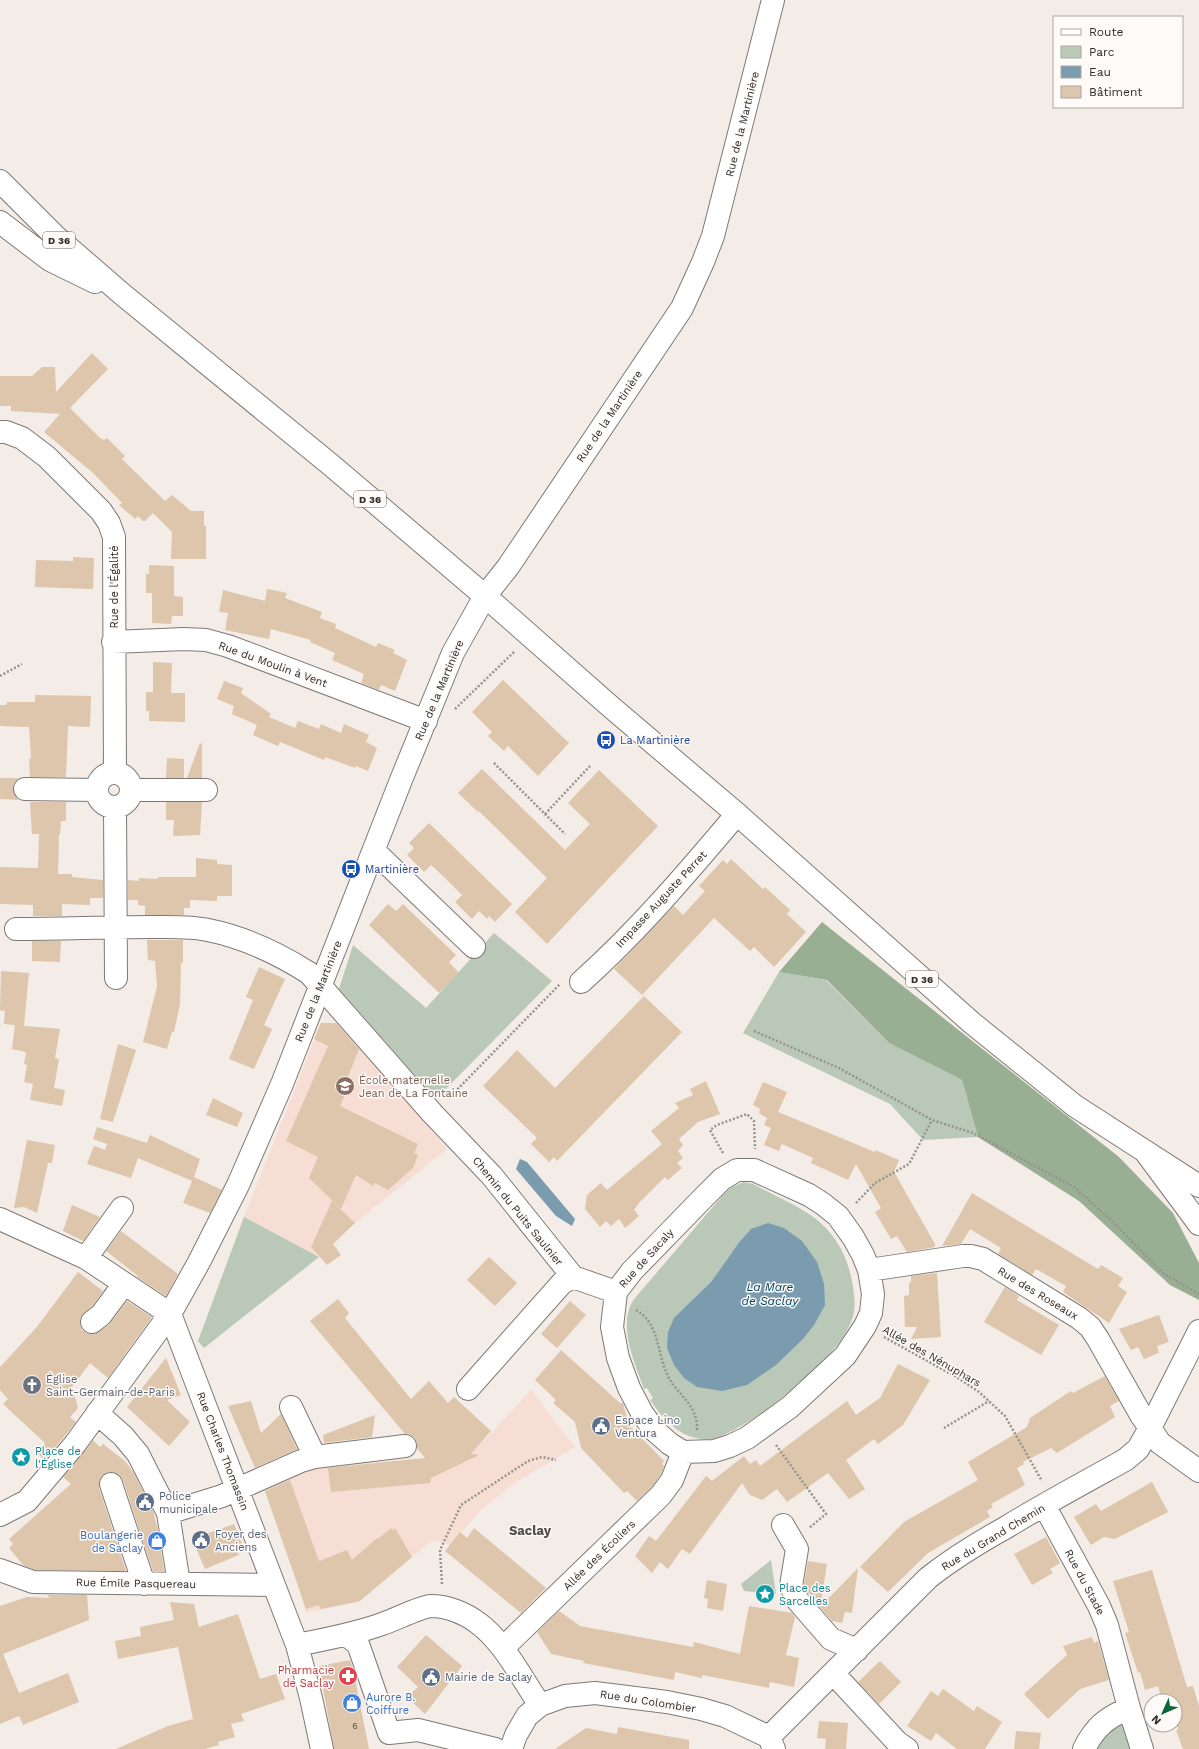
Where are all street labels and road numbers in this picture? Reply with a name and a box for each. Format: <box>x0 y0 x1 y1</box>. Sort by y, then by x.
street label: Rue de la Martinière <box>723 70 762 178</box>
road number: D 36 <box>43 232 75 248</box>
street label: Rue de la Martinière <box>574 368 645 465</box>
road number: D 36 <box>354 491 386 507</box>
street label: Rue de l'Égalité <box>107 545 121 629</box>
street label: Rue de la Martinière <box>412 638 467 743</box>
street label: Rue du Moulin à Vent <box>217 639 329 690</box>
street label: Impasse Auguste Perret <box>613 848 710 950</box>
street label: Rue de la Martinière <box>292 939 345 1044</box>
road number: D 36 <box>906 971 938 987</box>
street label: Chemin du Puits Saulnier <box>470 1154 566 1269</box>
street label: Rue de Sacaly <box>616 1226 677 1291</box>
street label: Rue des Roseaux <box>995 1264 1080 1323</box>
street label: Allée des Nénuphars <box>880 1323 983 1390</box>
street label: Rue Charles Thomassin <box>194 1390 251 1512</box>
street label: Rue du Grand Chemin <box>939 1501 1047 1573</box>
street label: Allée des Écoliers <box>560 1517 638 1593</box>
street label: Rue du Stade <box>1062 1547 1107 1617</box>
street label: Rue Émile Pasquereau <box>76 1575 196 1591</box>
street label: Rue du Colombier <box>599 1688 697 1716</box>

